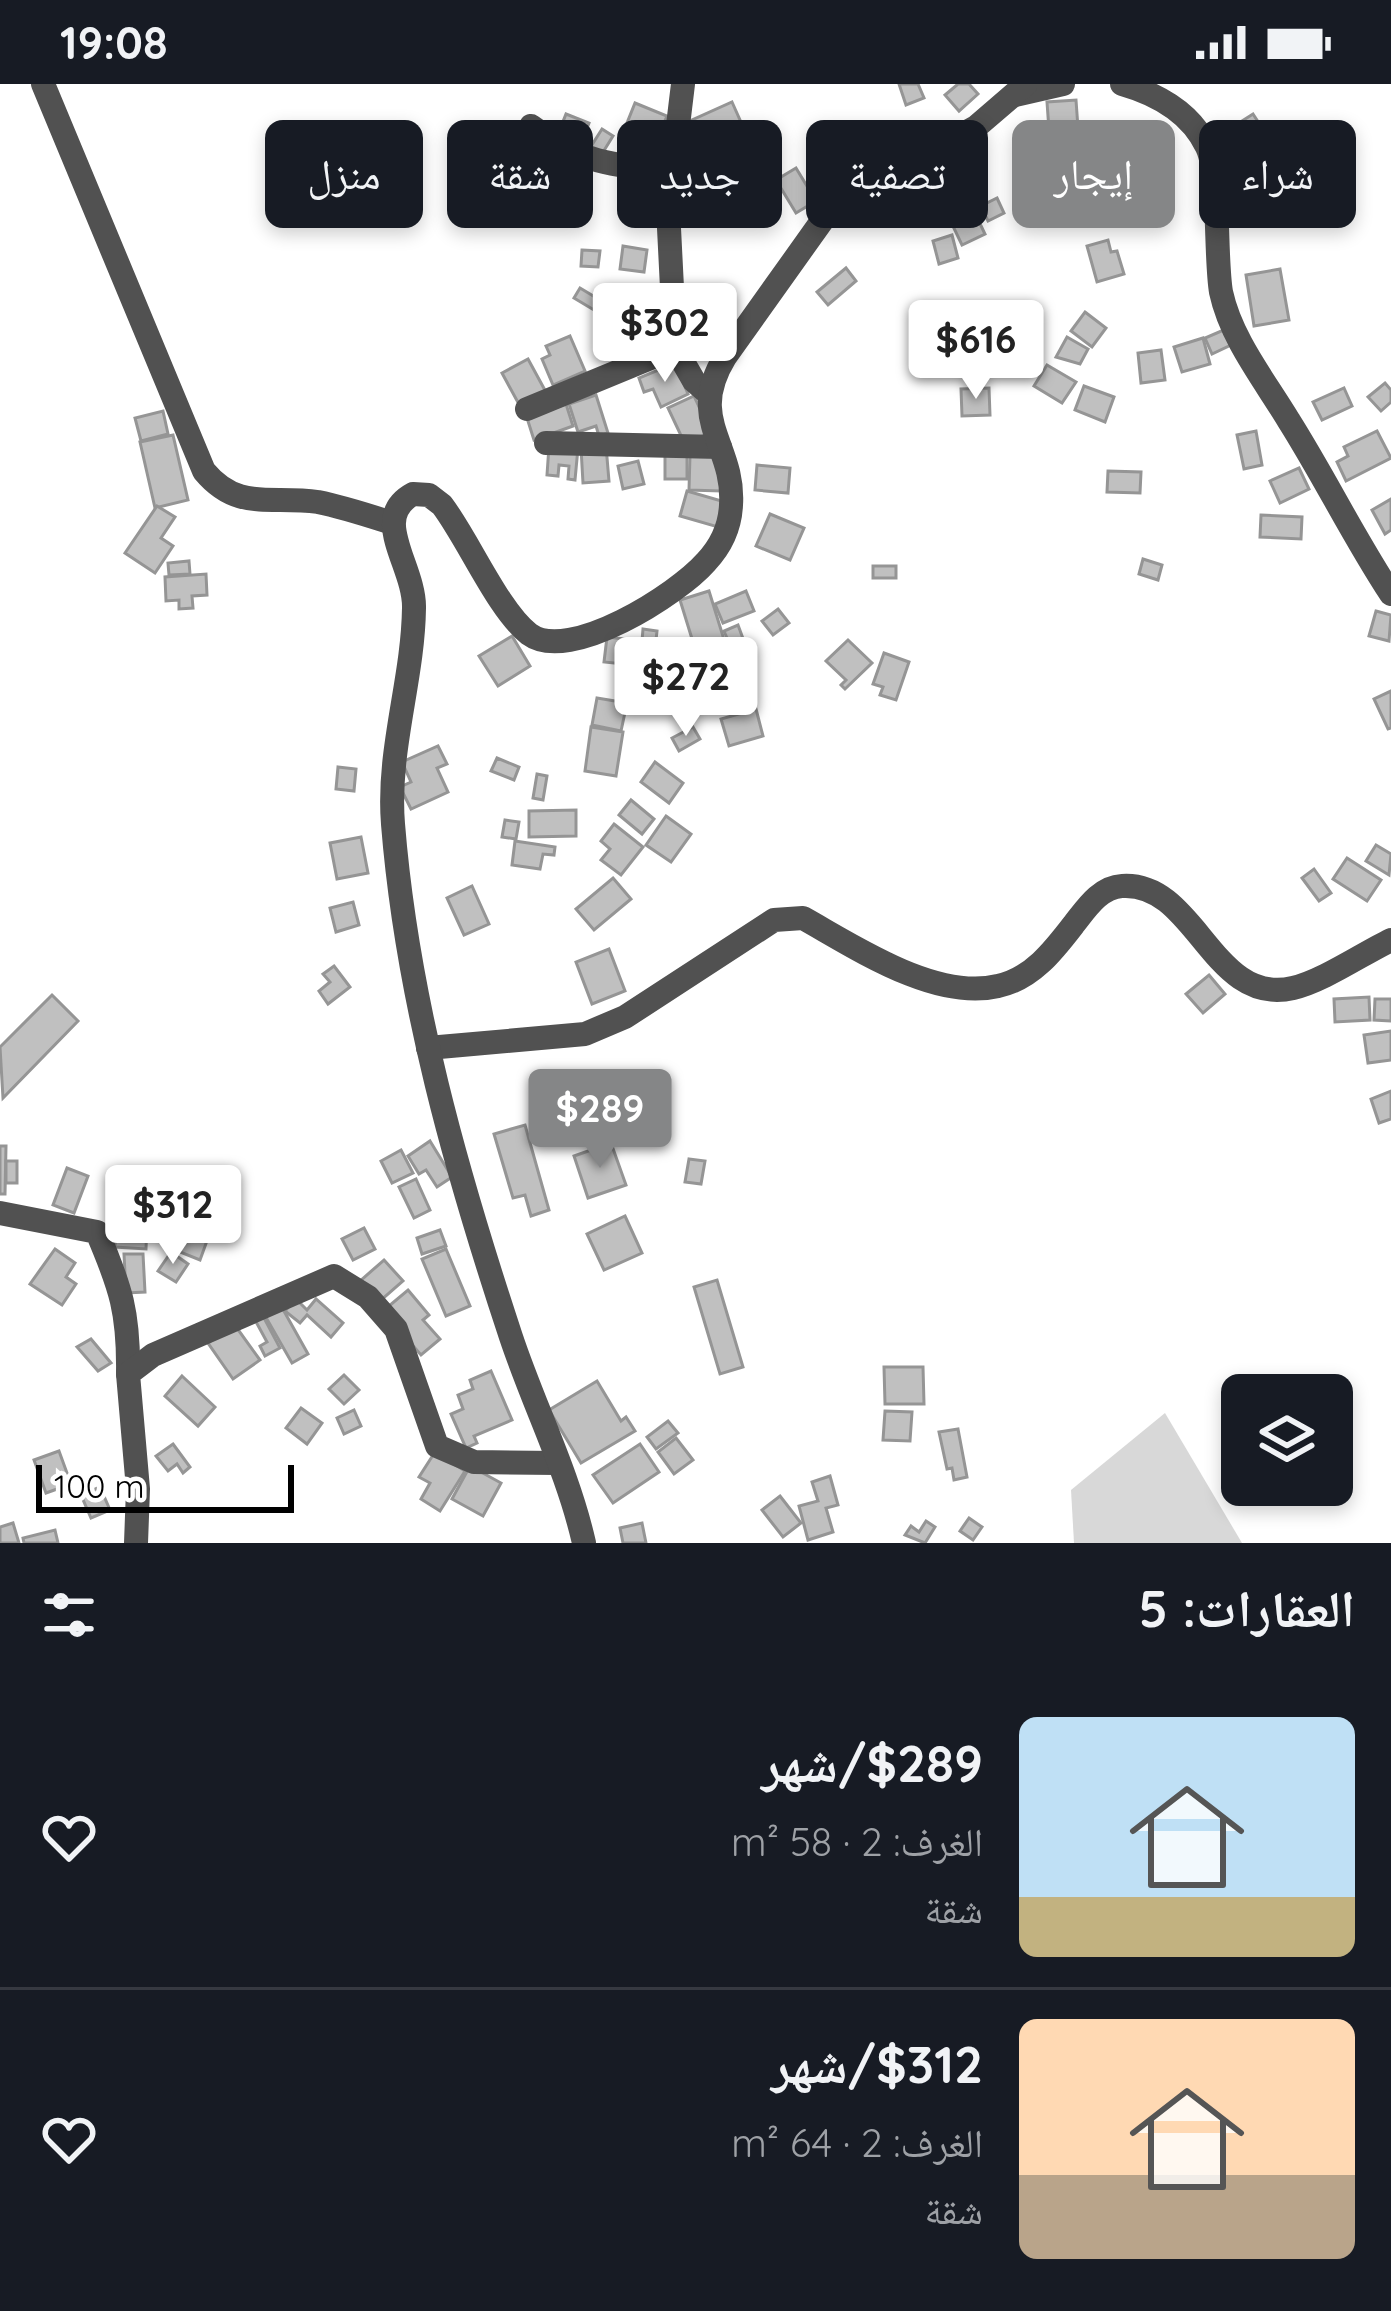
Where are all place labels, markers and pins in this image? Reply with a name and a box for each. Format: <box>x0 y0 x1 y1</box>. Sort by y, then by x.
pin: $302 <box>594 283 736 385</box>
pin: $616 <box>905 300 1047 402</box>
pin: $272 <box>615 637 757 739</box>
pin: $289 <box>529 1069 671 1171</box>
pin: $312 <box>102 1165 244 1267</box>

